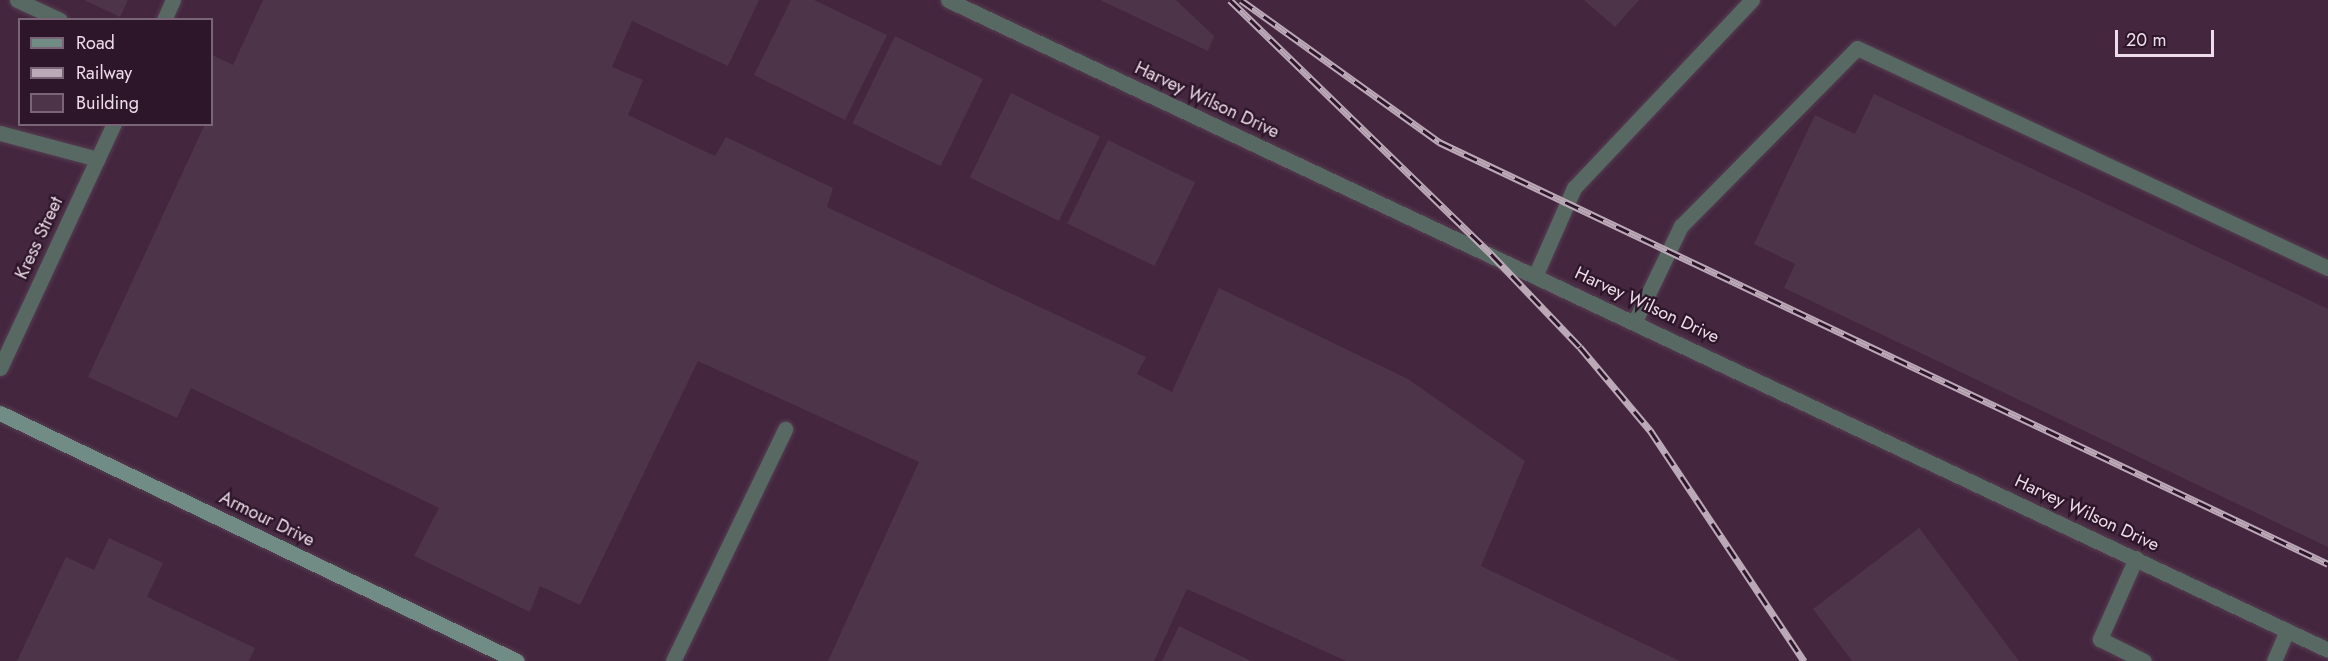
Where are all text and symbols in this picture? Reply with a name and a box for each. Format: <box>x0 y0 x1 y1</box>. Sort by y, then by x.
legend <box>18 18 213 126</box>
scale bar <box>2118 18 2217 56</box>
text: 20 m <box>2126 27 2166 53</box>
text: Road <box>76 30 115 56</box>
street label: Harvey Wilson Drive <box>1131 57 1283 143</box>
text: Railway <box>76 60 132 86</box>
text: Building <box>76 90 139 116</box>
street label: Kress Street <box>11 193 67 283</box>
street label: Harvey Wilson Drive <box>1571 262 1723 348</box>
street label: Harvey Wilson Drive <box>2011 470 2163 556</box>
street label: Armour Drive <box>216 487 318 551</box>

